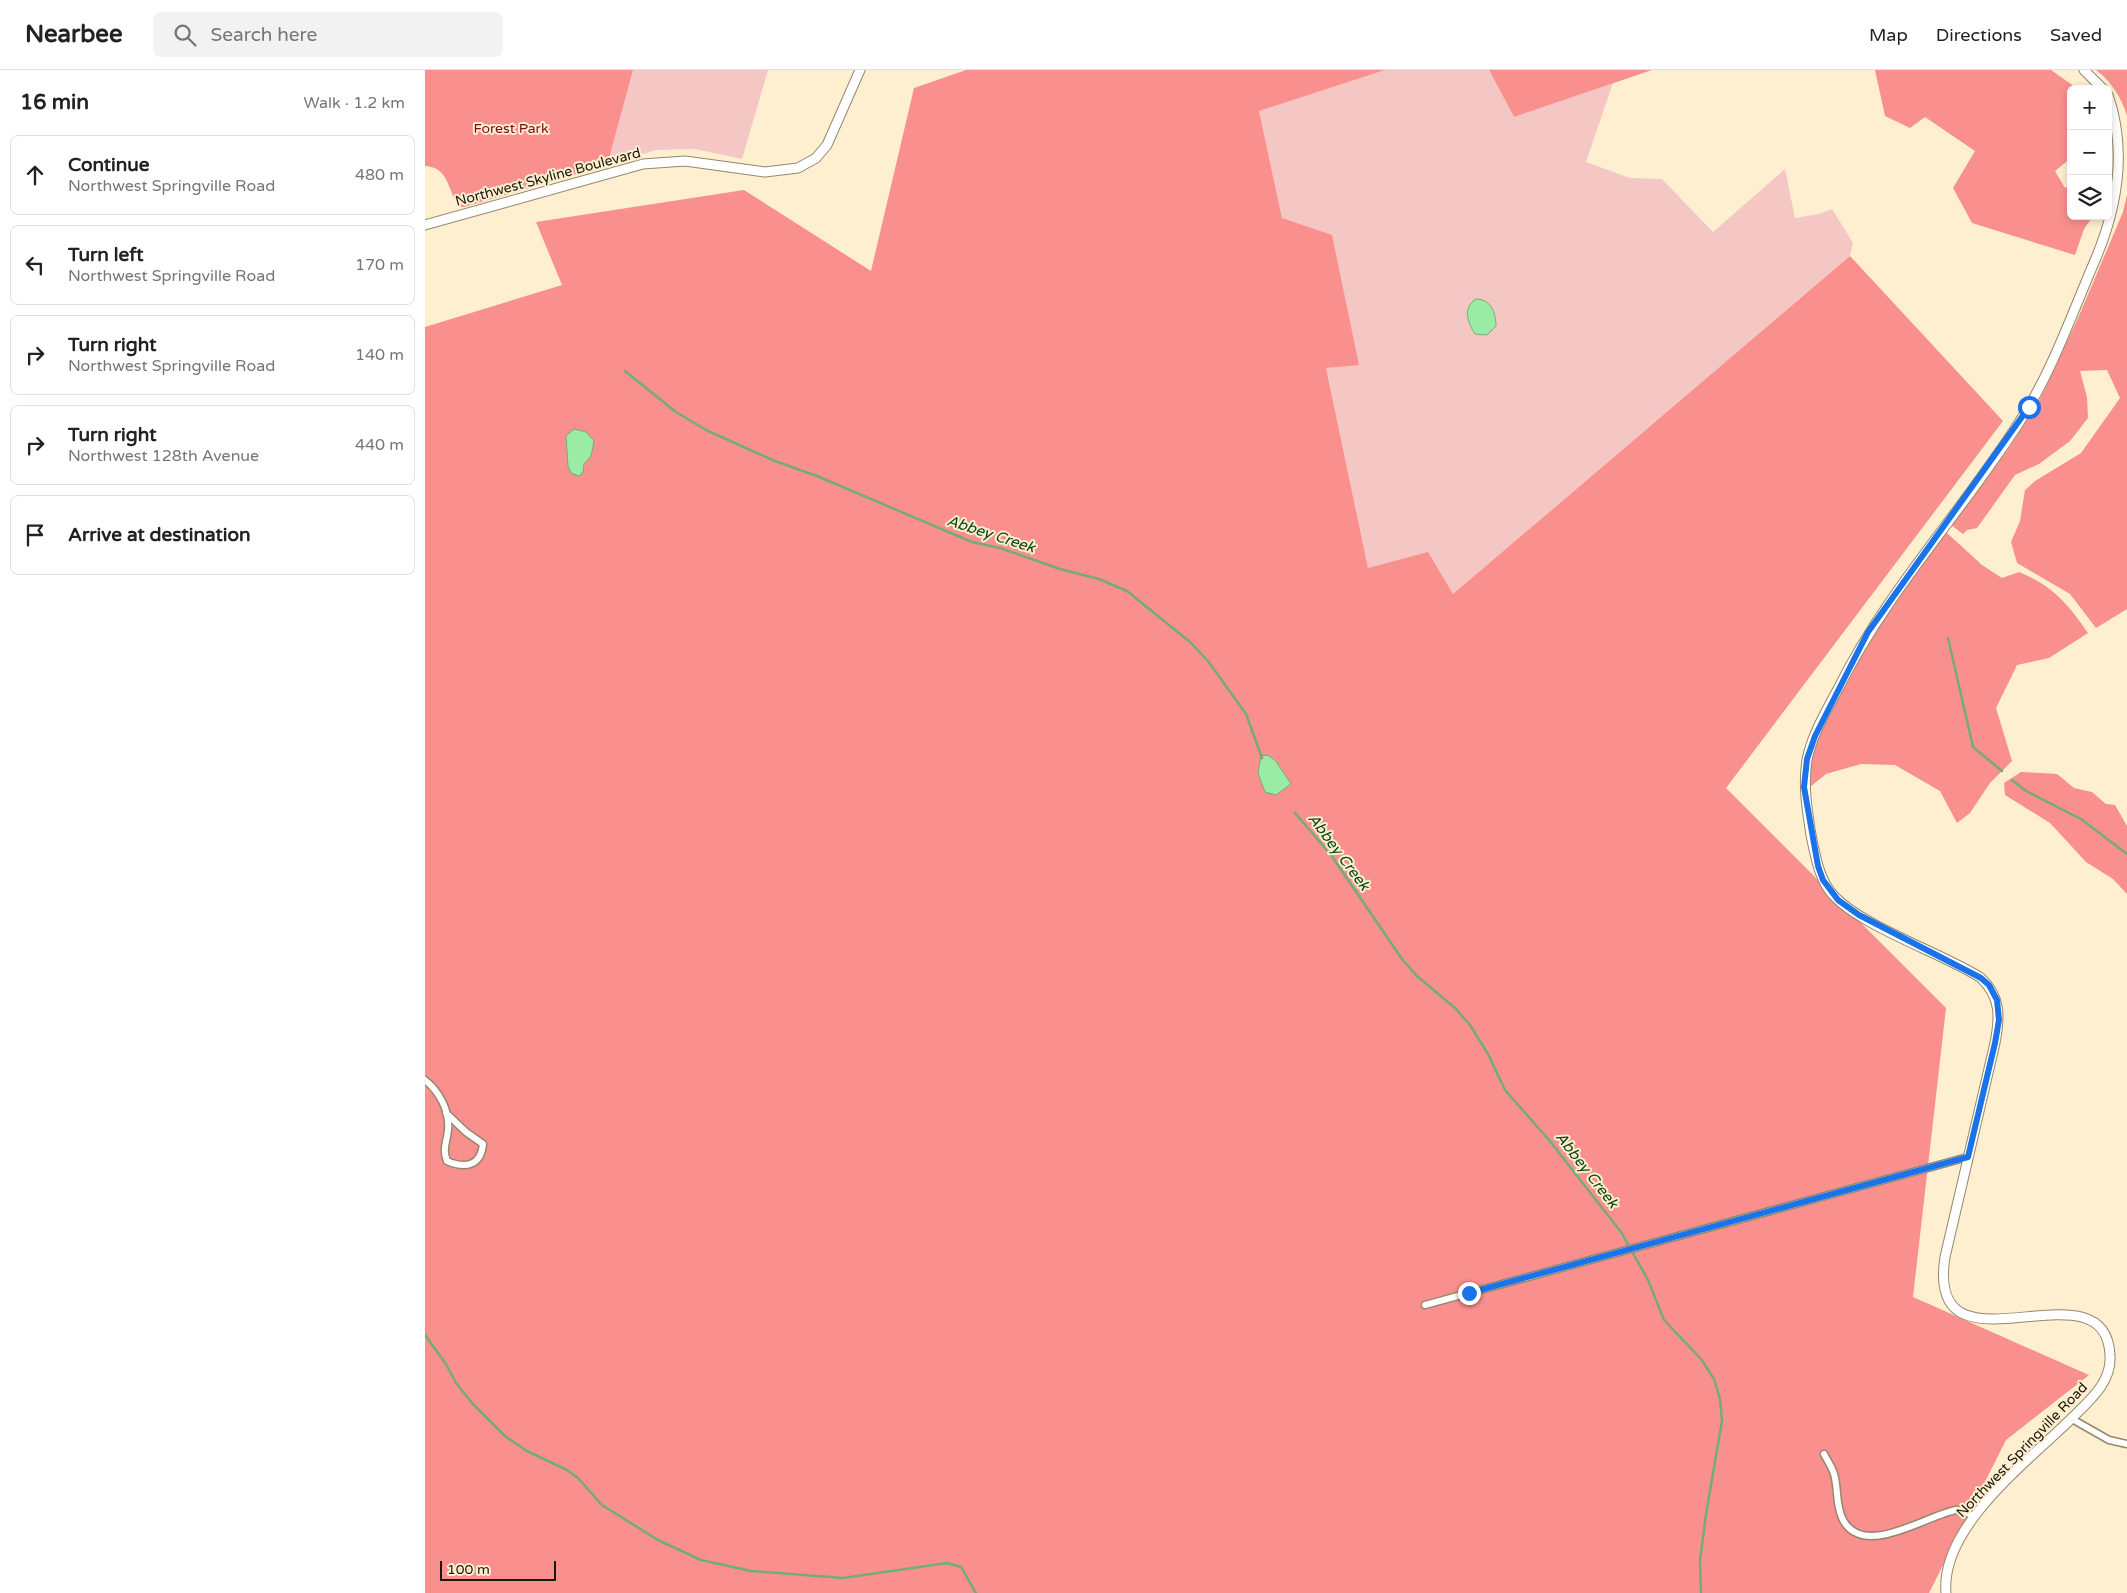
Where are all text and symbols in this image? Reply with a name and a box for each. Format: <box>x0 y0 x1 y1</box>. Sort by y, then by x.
search box <box>153 12 503 57</box>
text: Nearbee <box>25 20 123 49</box>
icon: search <box>171 21 199 49</box>
text: Search here <box>211 24 317 46</box>
text: Map <box>1869 24 1908 46</box>
text: Directions <box>1936 24 2022 46</box>
text: Saved <box>2050 24 2102 46</box>
map controls <box>2067 85 2112 220</box>
button: + <box>2067 85 2112 130</box>
text: 16 min <box>20 90 89 115</box>
text: Walk · 1.2 km <box>303 93 405 113</box>
park label: Forest Park <box>473 120 549 137</box>
button: − <box>2067 130 2112 175</box>
street label: Northwest Skyline Boulevard <box>453 144 643 210</box>
text: Continue <box>68 154 150 176</box>
icon: ahead <box>21 161 49 189</box>
text: 480 m <box>355 165 404 185</box>
button: layers <box>2067 175 2112 220</box>
text: Northwest Springville Road <box>68 176 275 196</box>
text: Turn left <box>68 244 144 266</box>
icon: left <box>21 251 49 279</box>
text: 170 m <box>355 255 404 275</box>
text: Northwest Springville Road <box>68 266 275 286</box>
text: Turn right <box>68 334 156 356</box>
icon: right <box>21 341 49 369</box>
text: 140 m <box>355 345 404 365</box>
text: Northwest Springville Road <box>68 356 275 376</box>
route start <box>2018 396 2041 419</box>
text: Turn right <box>68 424 156 446</box>
icon: right <box>21 431 49 459</box>
text: 440 m <box>355 435 404 455</box>
text: Northwest 128th Avenue <box>68 446 259 466</box>
water label: Abbey Creek <box>945 511 1039 557</box>
icon: arrive <box>21 521 49 549</box>
text: Arrive at destination <box>68 524 251 546</box>
water label: Abbey Creek <box>1304 810 1375 895</box>
water label: Abbey Creek <box>1552 1128 1623 1213</box>
route end <box>1458 1282 1481 1305</box>
street label: Northwest Springville Road <box>1953 1379 2091 1521</box>
scale bar <box>440 1558 556 1581</box>
text: 100 m <box>447 1561 490 1578</box>

